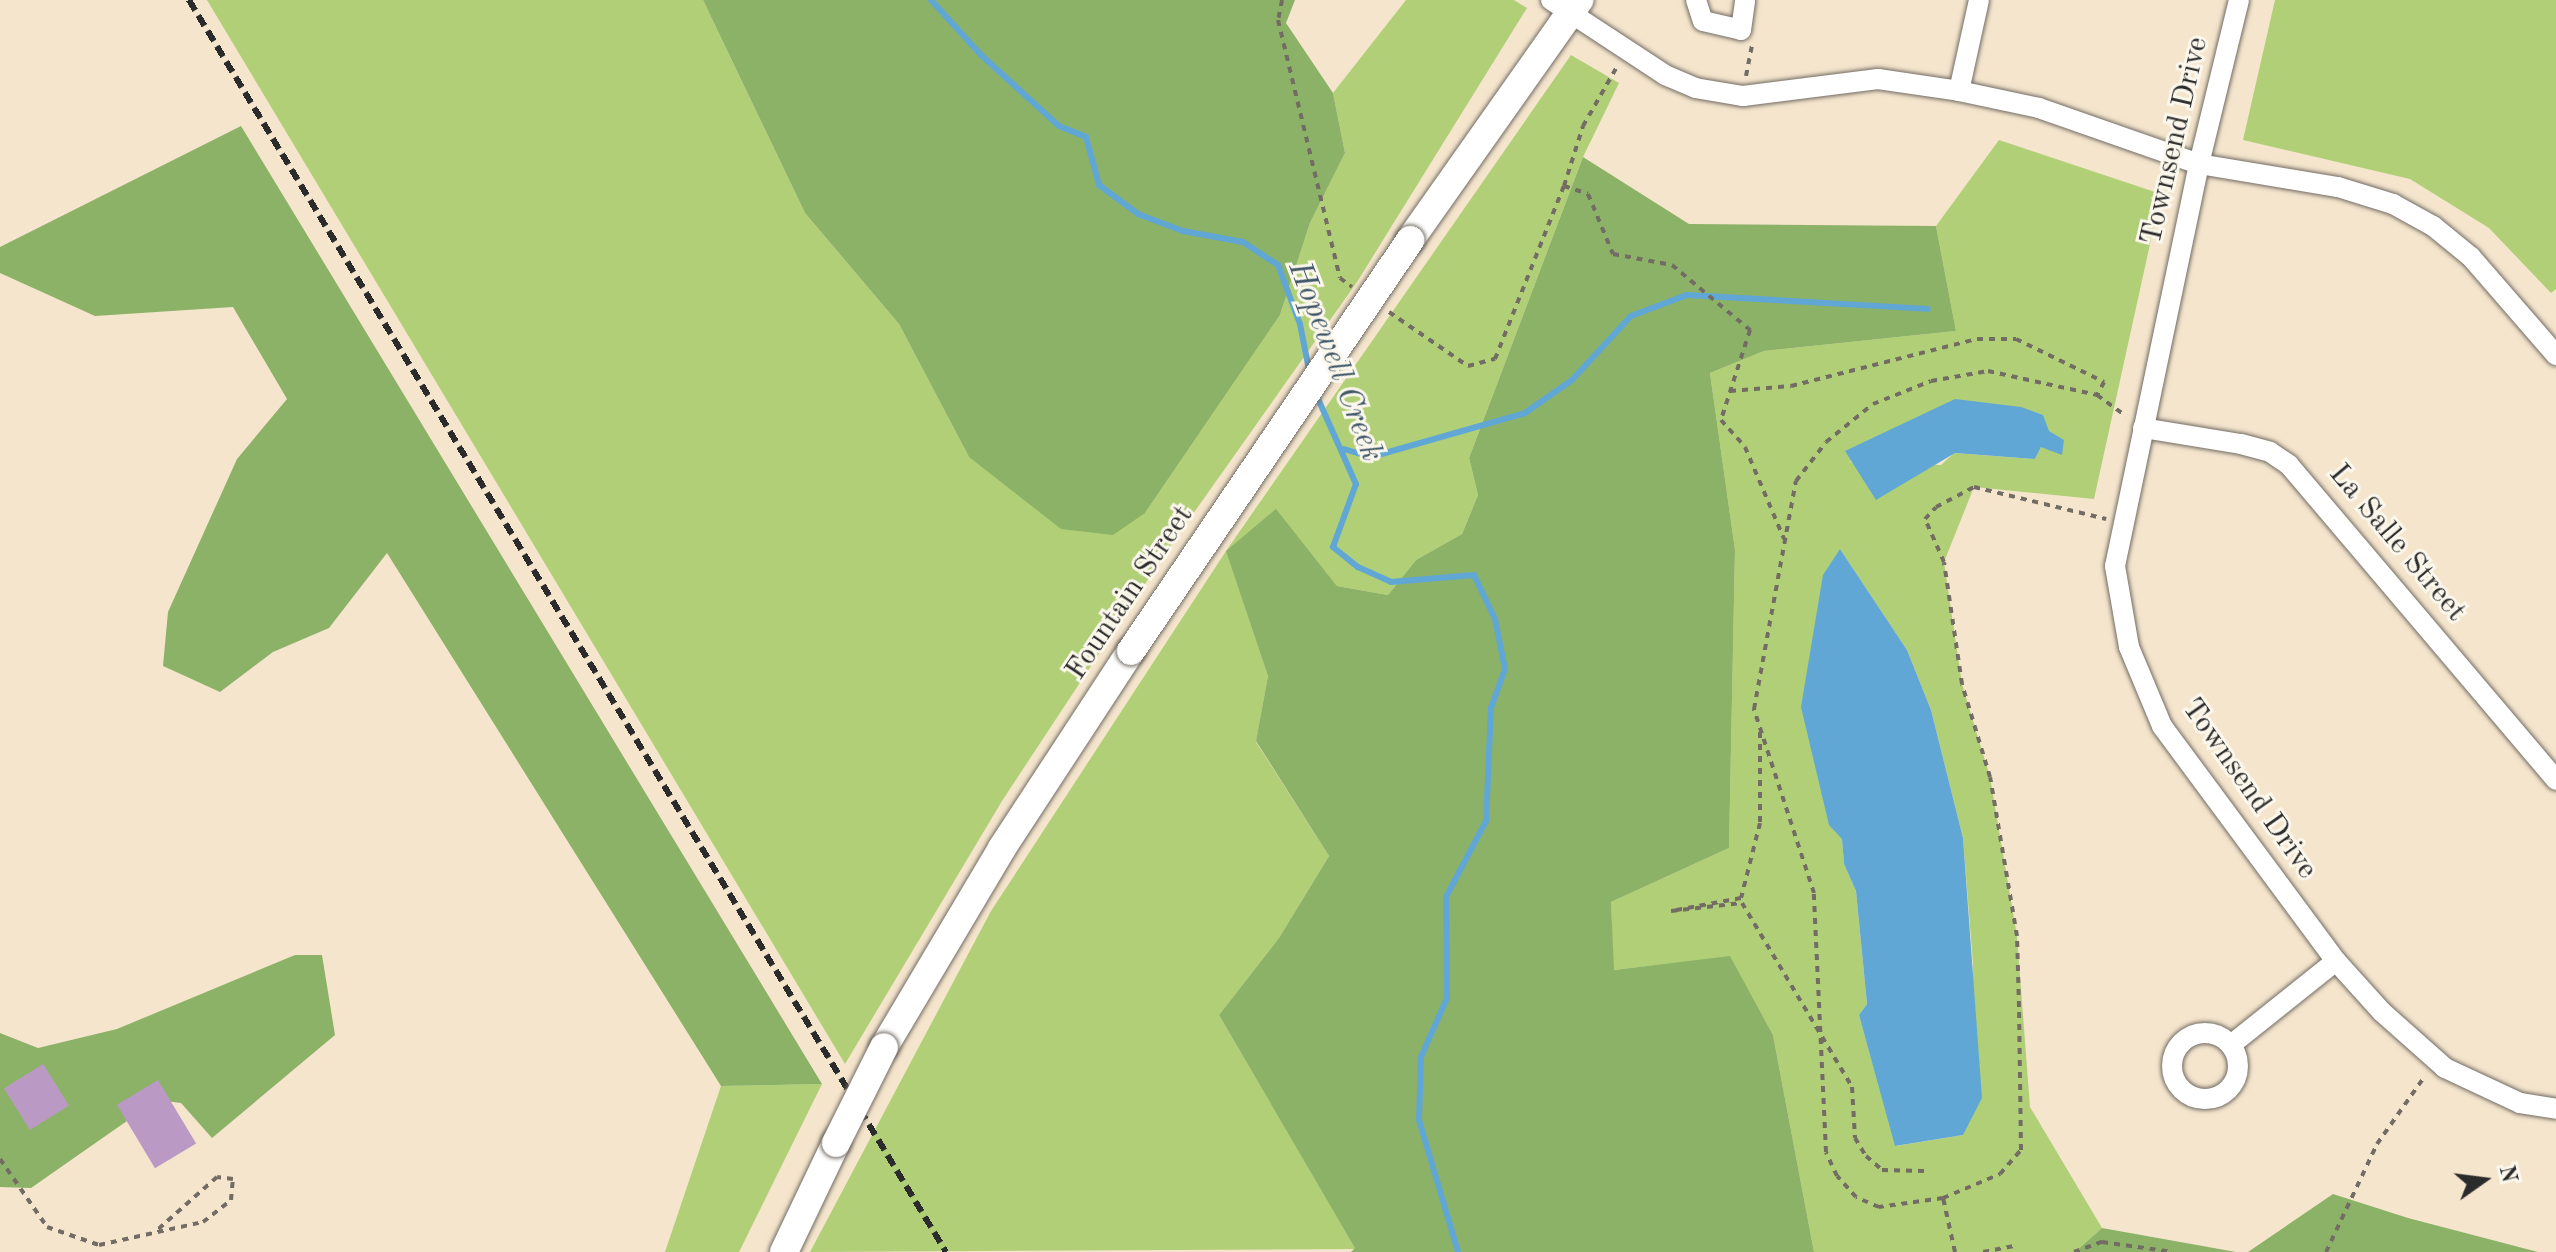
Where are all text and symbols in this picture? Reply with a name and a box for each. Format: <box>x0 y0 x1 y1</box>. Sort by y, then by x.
street label: Townsend Drive <box>2134 33 2216 249</box>
water label: Hopewell Creek <box>1278 256 1390 468</box>
street label: La Salle Street <box>2321 457 2473 629</box>
street label: Fountain Street <box>1058 499 1202 687</box>
street label: Townsend Drive <box>2173 692 2325 886</box>
north arrow <box>2444 1140 2524 1220</box>
text: N <box>2495 1163 2520 1185</box>

